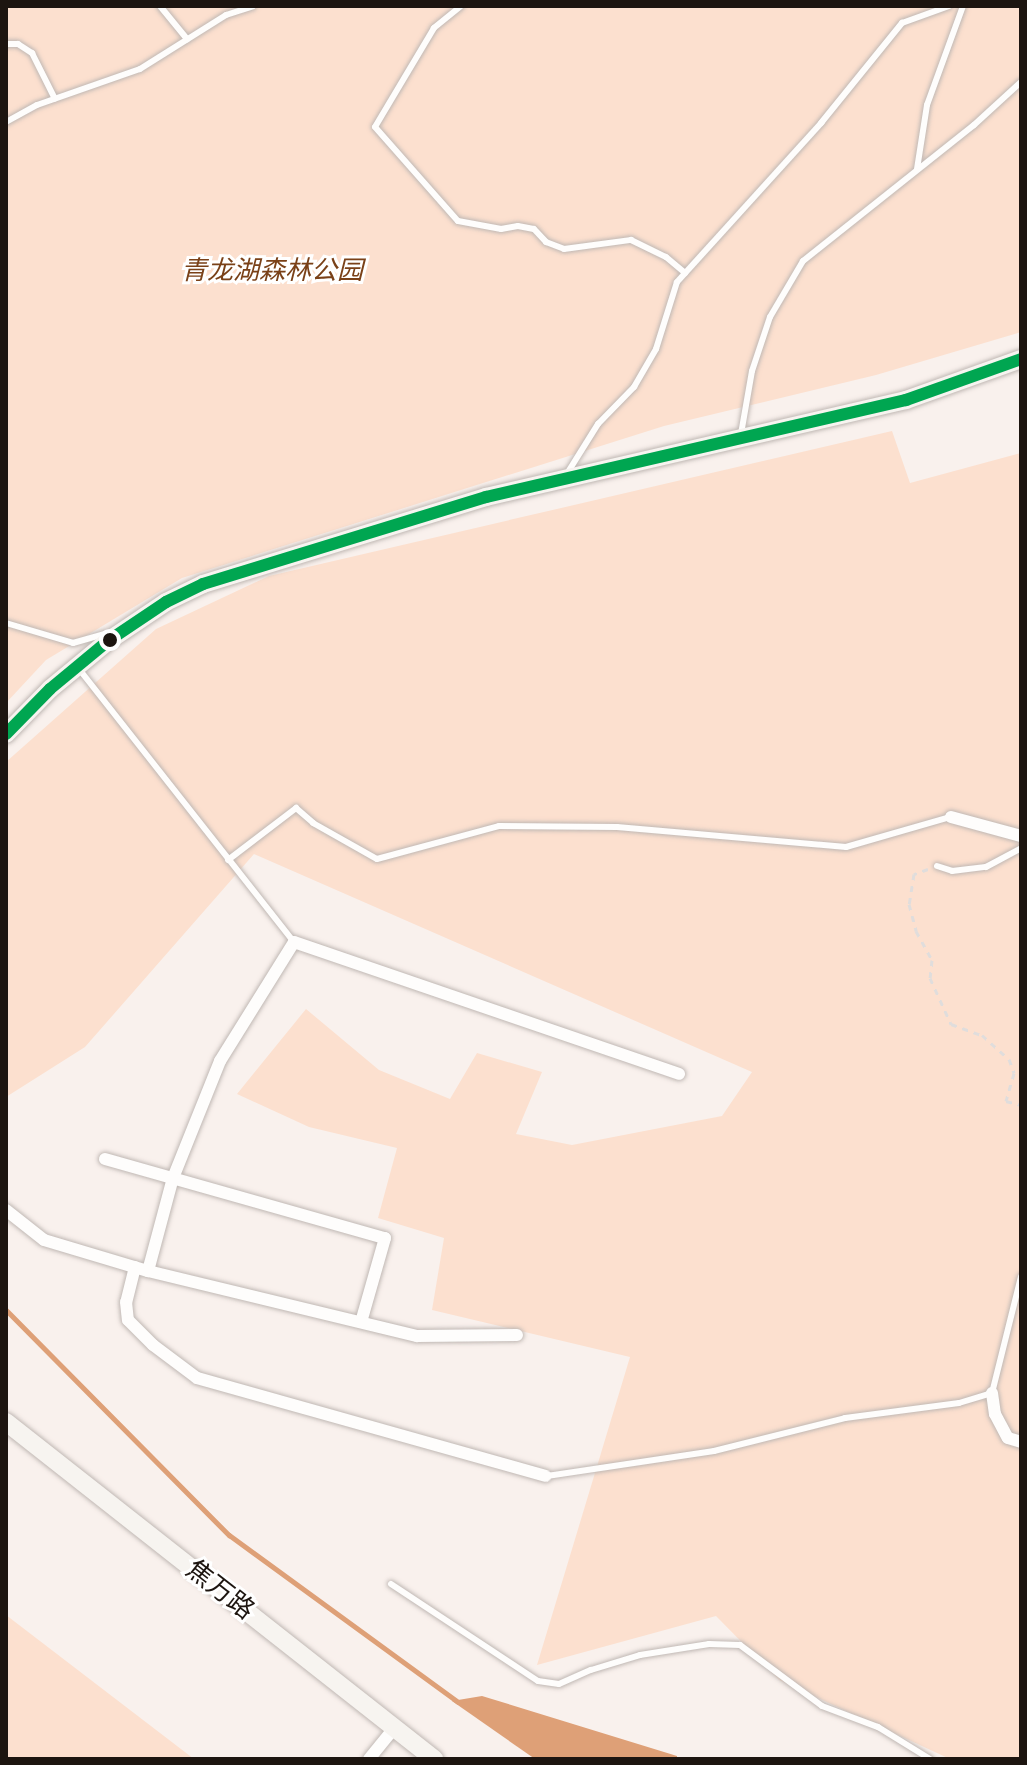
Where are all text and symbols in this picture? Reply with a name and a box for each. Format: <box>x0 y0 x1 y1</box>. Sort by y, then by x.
park label: 青龙湖森林公园 <box>181 255 363 287</box>
unlabelled marker <box>102 632 118 648</box>
street label: 焦万路 <box>180 1554 260 1626</box>

